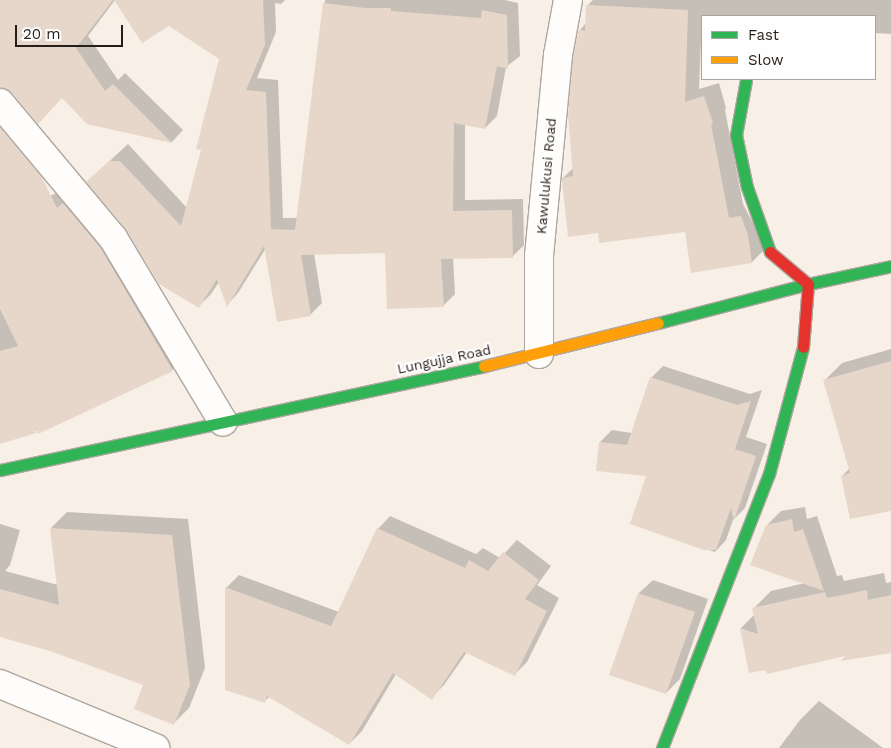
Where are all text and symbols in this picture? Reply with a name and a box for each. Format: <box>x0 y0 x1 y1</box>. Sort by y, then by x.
scale bar <box>18 15 125 47</box>
legend <box>701 15 876 80</box>
text: 20 m <box>23 25 61 43</box>
text: Fast <box>748 26 779 44</box>
text: Slow <box>748 51 784 69</box>
street label: Kawulukusi Road <box>533 117 559 235</box>
street label: Lungujja Road <box>395 341 493 377</box>

